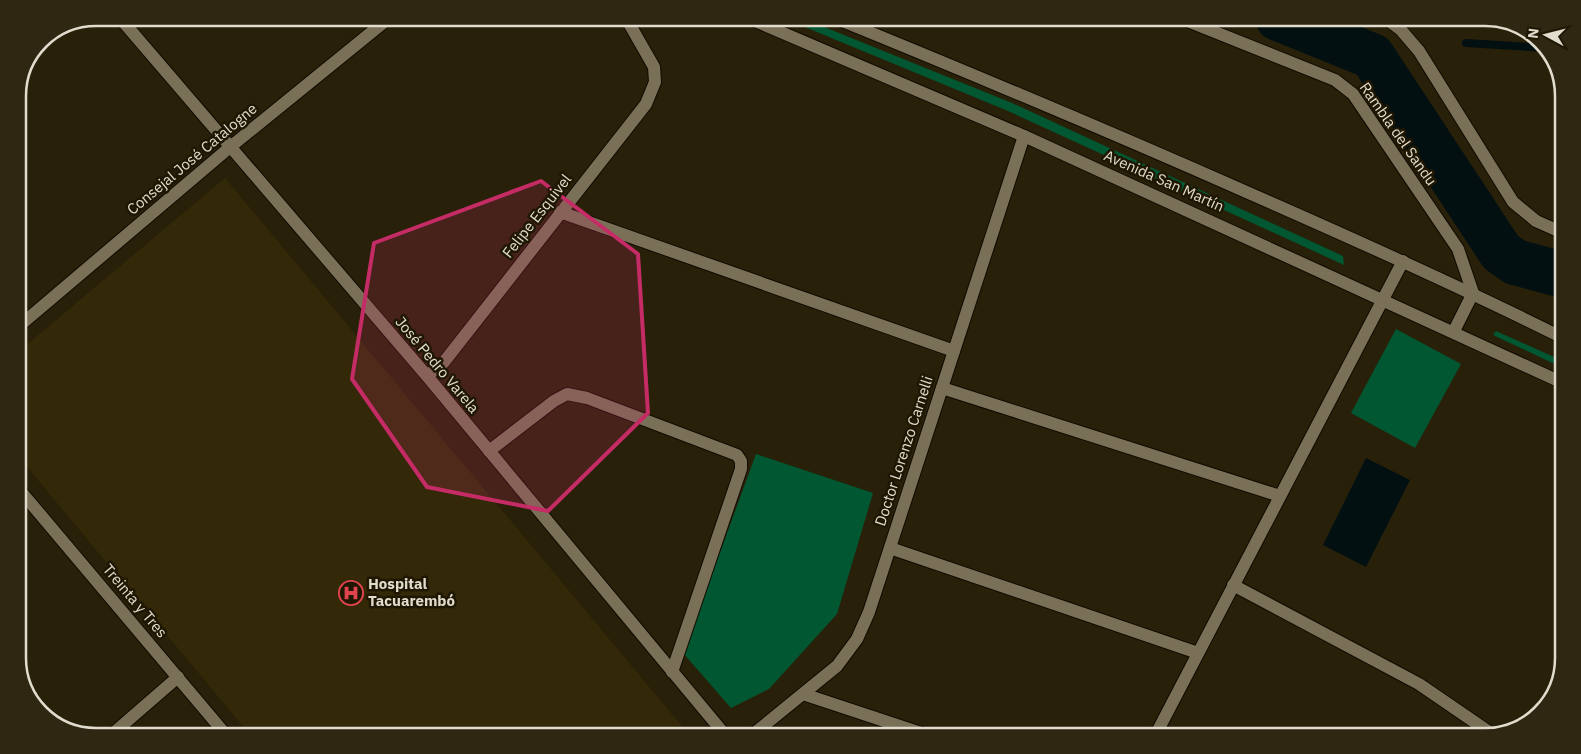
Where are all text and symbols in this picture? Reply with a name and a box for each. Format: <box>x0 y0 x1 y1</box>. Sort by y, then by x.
north arrow <box>1521 10 1571 60</box>
text: N <box>1524 27 1543 40</box>
street label: Rambla del Sandu <box>1356 78 1441 189</box>
street label: Consejal José Catalogne <box>123 99 261 219</box>
street label: Avenida San Martín <box>1101 146 1227 216</box>
street label: Felipe Esquivel <box>498 170 575 261</box>
street label: José Pedro Varela <box>391 312 483 417</box>
street label: Doctor Lorenzo Carnelli <box>870 373 937 528</box>
street label: Treinta y Tres <box>99 560 172 641</box>
place label: Hospital Tacuarembó <box>368 574 455 610</box>
hospital icon: Hospital Tacuarembó <box>338 580 364 606</box>

